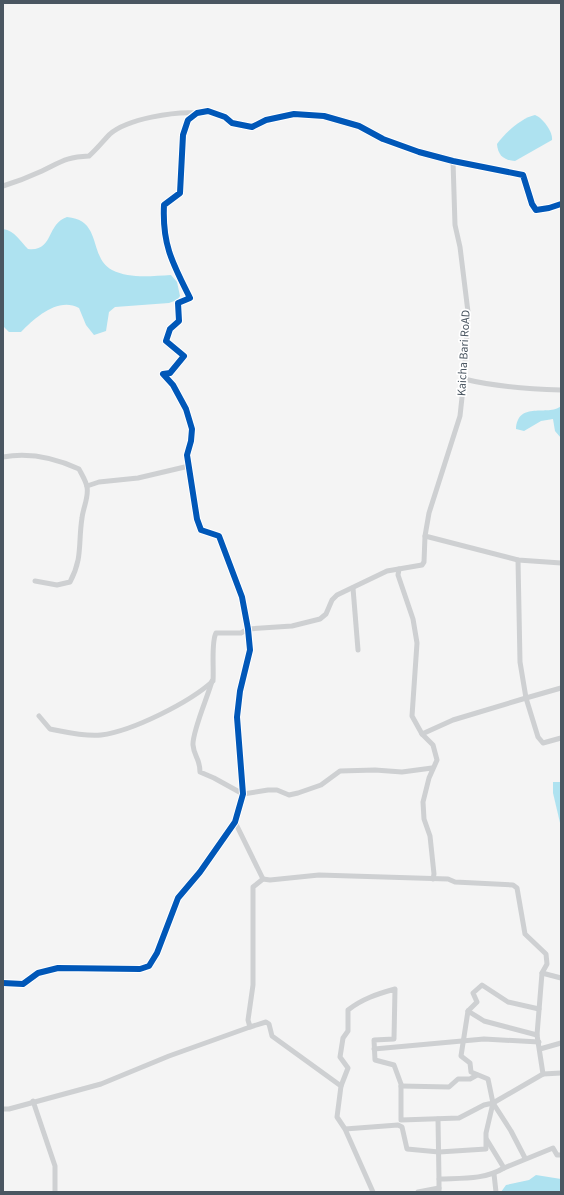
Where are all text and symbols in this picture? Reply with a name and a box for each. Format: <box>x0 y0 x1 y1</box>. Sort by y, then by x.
street label: Kaicha Bari RoAD <box>453 310 475 396</box>

